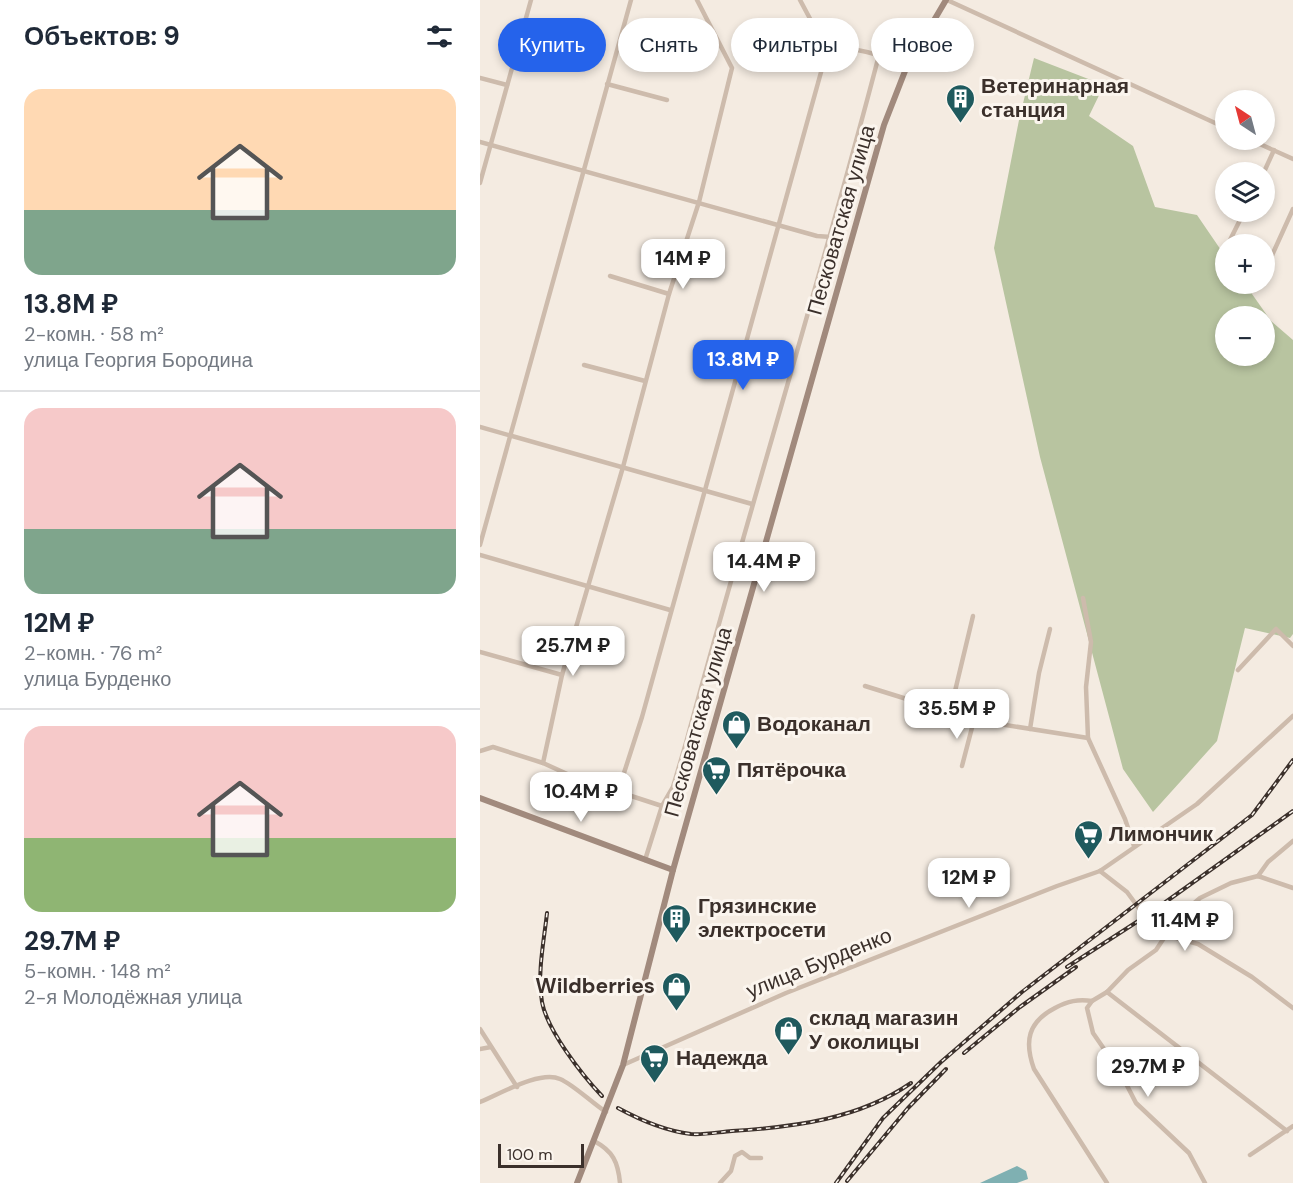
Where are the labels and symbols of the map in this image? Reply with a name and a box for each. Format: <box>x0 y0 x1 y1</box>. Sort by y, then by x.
place label: Ветеринарная станция <box>981 72 1129 124</box>
building icon: Ветеринарная станция <box>944 82 976 124</box>
north arrow <box>1215 90 1275 150</box>
street label: Песковатская улица <box>800 121 882 318</box>
pin: 14M ₽ <box>641 239 725 290</box>
pin: 13.8M ₽ <box>688 340 798 391</box>
pin: 14.4M ₽ <box>709 542 819 593</box>
street label: Песковатская улица <box>657 623 739 820</box>
pin: 25.7M ₽ <box>518 626 628 677</box>
pin: 35.5M ₽ <box>902 689 1012 740</box>
shop icon: Водоканал <box>720 708 752 750</box>
place label: Водоканал <box>757 710 871 738</box>
supermarket icon: Пятёрочка <box>700 754 732 796</box>
place label: Пятёрочка <box>737 756 846 784</box>
pin: 10.4M ₽ <box>526 772 636 823</box>
supermarket icon: Лимончик <box>1072 818 1104 860</box>
place label: Лимончик <box>1109 820 1214 848</box>
pin: 12M ₽ <box>927 858 1011 909</box>
place label: Грязинские электросети <box>698 892 826 944</box>
pin: 11.4M ₽ <box>1130 901 1240 952</box>
building icon: Грязинские электросети <box>661 902 693 944</box>
street label: улица Бурденко <box>742 921 896 1005</box>
shop icon: Wildberries <box>660 970 692 1012</box>
place label: Wildberries <box>535 972 655 1000</box>
place label: склад магазин У околицы <box>809 1004 958 1056</box>
shop icon: склад магазин У околицы <box>772 1014 804 1056</box>
supermarket icon: Надежда <box>639 1042 671 1084</box>
place label: Надежда <box>676 1044 768 1072</box>
pin: 29.7M ₽ <box>1093 1047 1203 1098</box>
scale bar <box>498 1141 584 1168</box>

